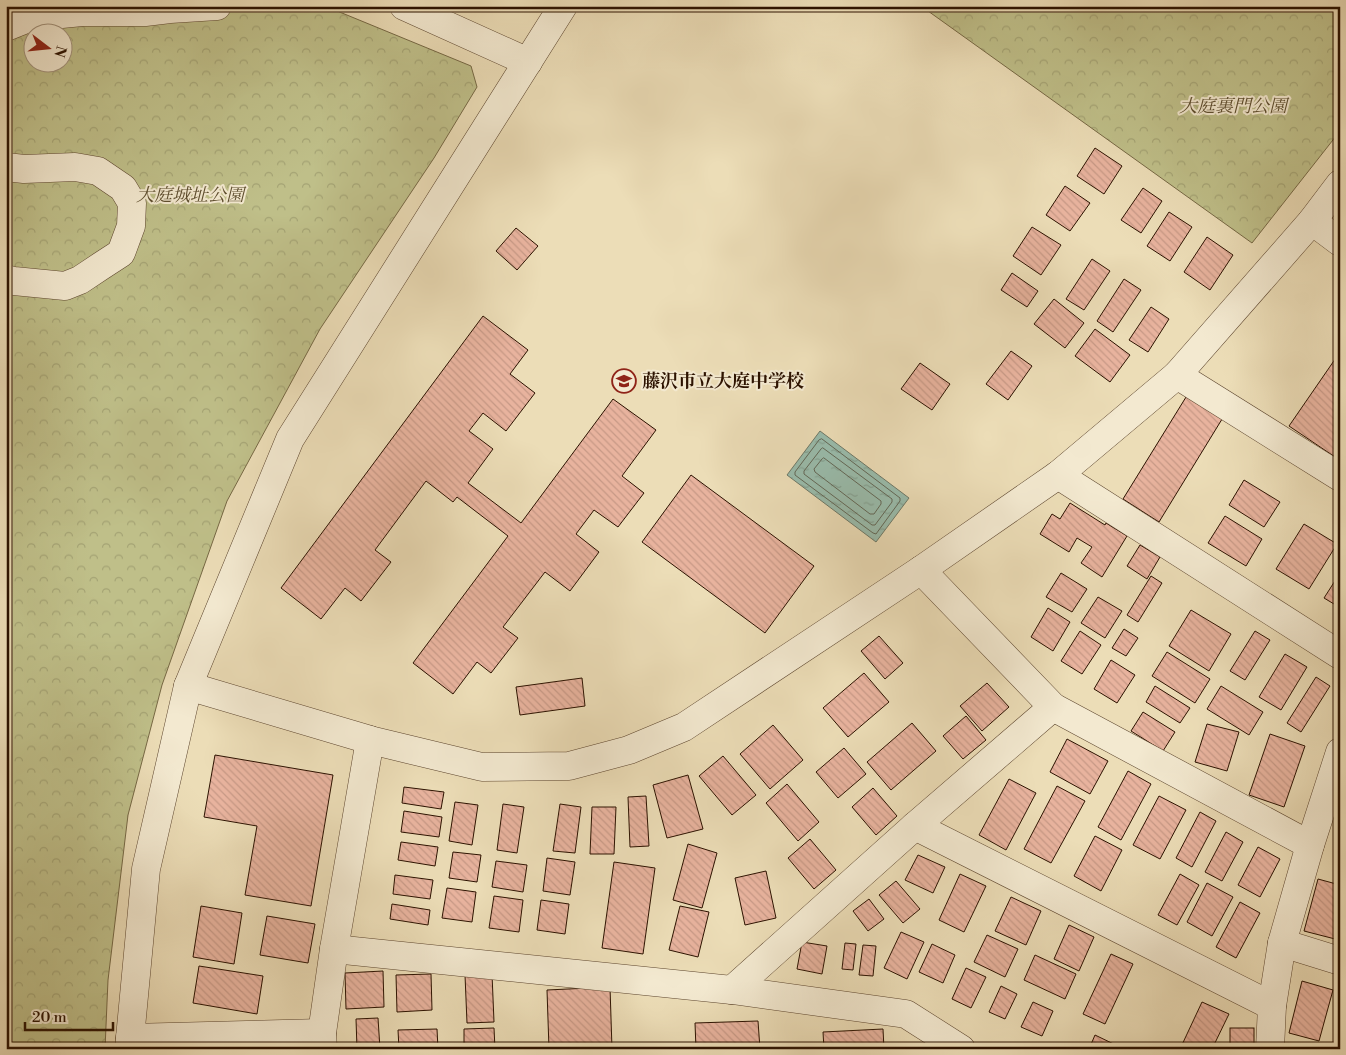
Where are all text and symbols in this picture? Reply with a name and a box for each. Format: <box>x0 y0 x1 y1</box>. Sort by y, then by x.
north arrow <box>22 22 72 72</box>
text: N <box>49 44 70 59</box>
park label: 大庭裏門公園 <box>1179 95 1290 118</box>
park label: 大庭城址公園 <box>136 184 247 207</box>
school or university icon: 藤沢市立大庭中学校 <box>611 368 637 394</box>
place label: 藤沢市立大庭中学校 <box>642 370 804 393</box>
scale bar <box>25 1000 112 1032</box>
text: 20 m <box>32 1008 67 1027</box>

